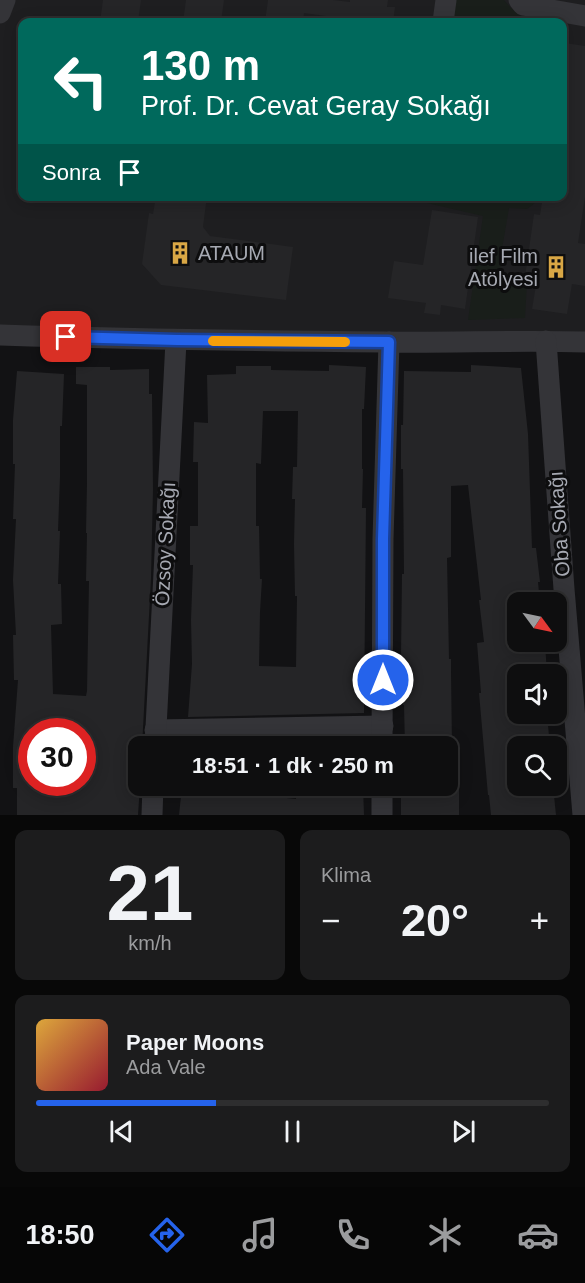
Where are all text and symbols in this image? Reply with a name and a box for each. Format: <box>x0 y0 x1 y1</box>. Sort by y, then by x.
icon: left <box>42 42 120 120</box>
text: 130 m <box>141 42 260 89</box>
text: Prof. Dr. Cevat Geray Sokağı <box>141 91 491 121</box>
icon: arrive <box>113 156 146 189</box>
text: Sonra <box>42 160 101 185</box>
building icon: ATAUM <box>167 240 193 266</box>
place label: ATAUM <box>198 242 265 264</box>
place label: ilef Film Atölyesi <box>468 245 538 290</box>
building icon: ilef Film Atölyesi <box>543 254 569 280</box>
pin <box>40 311 91 362</box>
icon: arrive <box>49 320 82 353</box>
street label: Oba Sokağı <box>544 471 574 577</box>
street label: Özsoy Sokağı <box>151 481 179 607</box>
north arrow <box>507 592 567 652</box>
map controls <box>507 592 567 796</box>
position arrow <box>351 648 415 712</box>
button: sound <box>507 664 567 724</box>
speed limit sign: 30 <box>18 718 96 796</box>
button: search <box>507 736 567 796</box>
text: 18:51 · 1 dk · 250 m <box>192 753 394 778</box>
text: 21 <box>107 849 193 937</box>
text: Klima <box>321 864 371 886</box>
text: 20° <box>401 895 469 946</box>
text: − <box>321 902 340 939</box>
text: + <box>530 902 549 939</box>
text: km/h <box>128 932 172 954</box>
text: Paper Moons <box>126 1030 264 1055</box>
text: Ada Vale <box>126 1056 206 1078</box>
icon: previous <box>105 1115 138 1148</box>
icon: pause <box>276 1115 309 1148</box>
icon: next <box>447 1115 480 1148</box>
icon: directions <box>146 1214 188 1256</box>
icon: music <box>239 1214 281 1256</box>
icon: phone <box>332 1214 374 1256</box>
icon: climate <box>424 1214 466 1256</box>
icon: car <box>517 1214 559 1256</box>
text: 18:50 <box>25 1220 95 1250</box>

